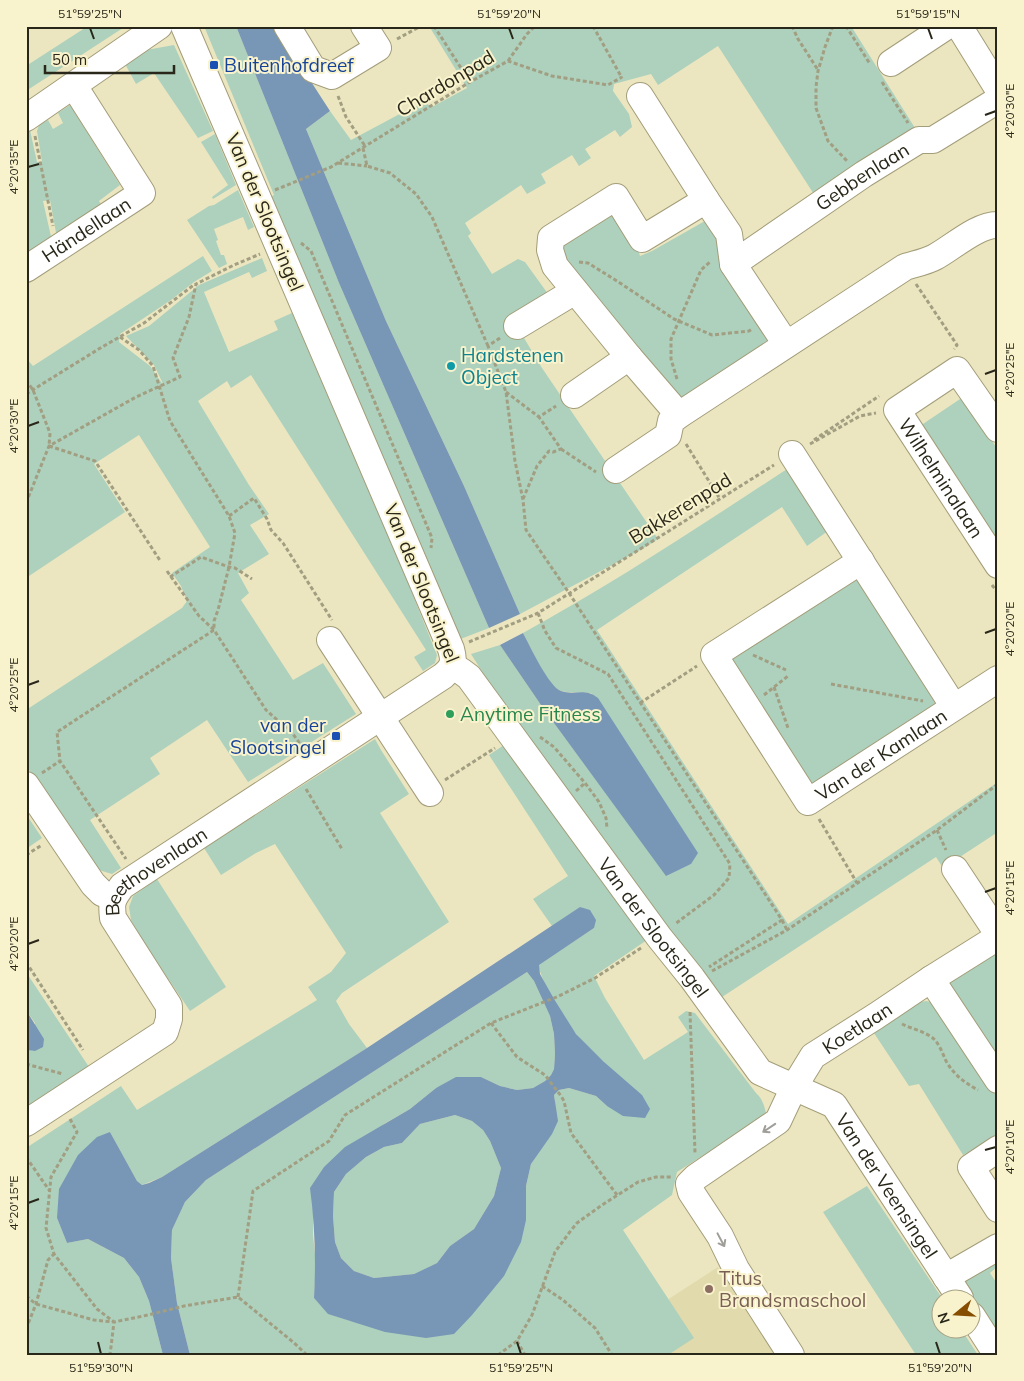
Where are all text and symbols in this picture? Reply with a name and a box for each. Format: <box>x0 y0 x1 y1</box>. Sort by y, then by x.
text: 51°59'25"N <box>58 6 122 21</box>
text: 51°59'20"N <box>477 6 541 21</box>
text: 51°59'15"N <box>896 6 960 21</box>
scale bar <box>45 42 174 74</box>
street label: Chardonpad <box>392 44 498 122</box>
text: 50 m <box>52 50 87 69</box>
place label: Buitenhofdreef <box>224 53 354 77</box>
marker: Buitenhofdreef <box>208 59 220 71</box>
text: 4°20'30"E <box>1002 84 1017 138</box>
street label: Van der Slootsingel <box>221 129 309 295</box>
street label: Gebbenlaan <box>811 137 913 216</box>
text: 4°20'35"E <box>6 140 21 194</box>
street label: Händellaan <box>37 192 135 267</box>
place label: Hardstenen Object <box>461 343 564 389</box>
text: 4°20'25"E <box>1002 343 1017 397</box>
marker: Hardstenen Object <box>445 360 457 372</box>
text: 4°20'30"E <box>6 399 21 453</box>
street label: Wilhelminalaan <box>893 413 989 542</box>
street label: Bakkerenpad <box>624 467 736 549</box>
street label: Van der Slootsingel <box>379 500 465 666</box>
text: 4°20'20"E <box>1002 602 1017 656</box>
text: 4°20'25"E <box>6 658 21 712</box>
place label: Anytime Fitness <box>460 702 601 726</box>
street label: Van der Kamlaan <box>811 703 951 806</box>
marker: Anytime Fitness <box>444 708 456 720</box>
place label: van der Slootsingel <box>230 713 326 759</box>
marker: van der Slootsingel <box>330 730 342 742</box>
street label: Beethovenlaan <box>100 822 212 917</box>
street label: Van der Slootsingel <box>593 853 714 1002</box>
text: 4°20'15"E <box>1002 861 1017 915</box>
text: 4°20'20"E <box>6 917 21 971</box>
street label: Koetlaan <box>818 997 896 1059</box>
street label: Van der Veensingel <box>831 1109 943 1263</box>
text: 4°20'10"E <box>1002 1120 1017 1174</box>
one-way arrow <box>762 1123 776 1133</box>
text: 4°20'15"E <box>6 1176 21 1230</box>
one-way arrow <box>717 1232 726 1247</box>
place label: Titus Brandsmaschool <box>719 1266 866 1312</box>
marker: Titus Brandsmaschool <box>703 1283 715 1295</box>
north arrow <box>932 1288 982 1338</box>
text: N <box>933 1310 954 1326</box>
text: 51°59'30"N <box>69 1360 133 1375</box>
text: 51°59'25"N <box>489 1360 553 1375</box>
text: 51°59'20"N <box>908 1360 972 1375</box>

